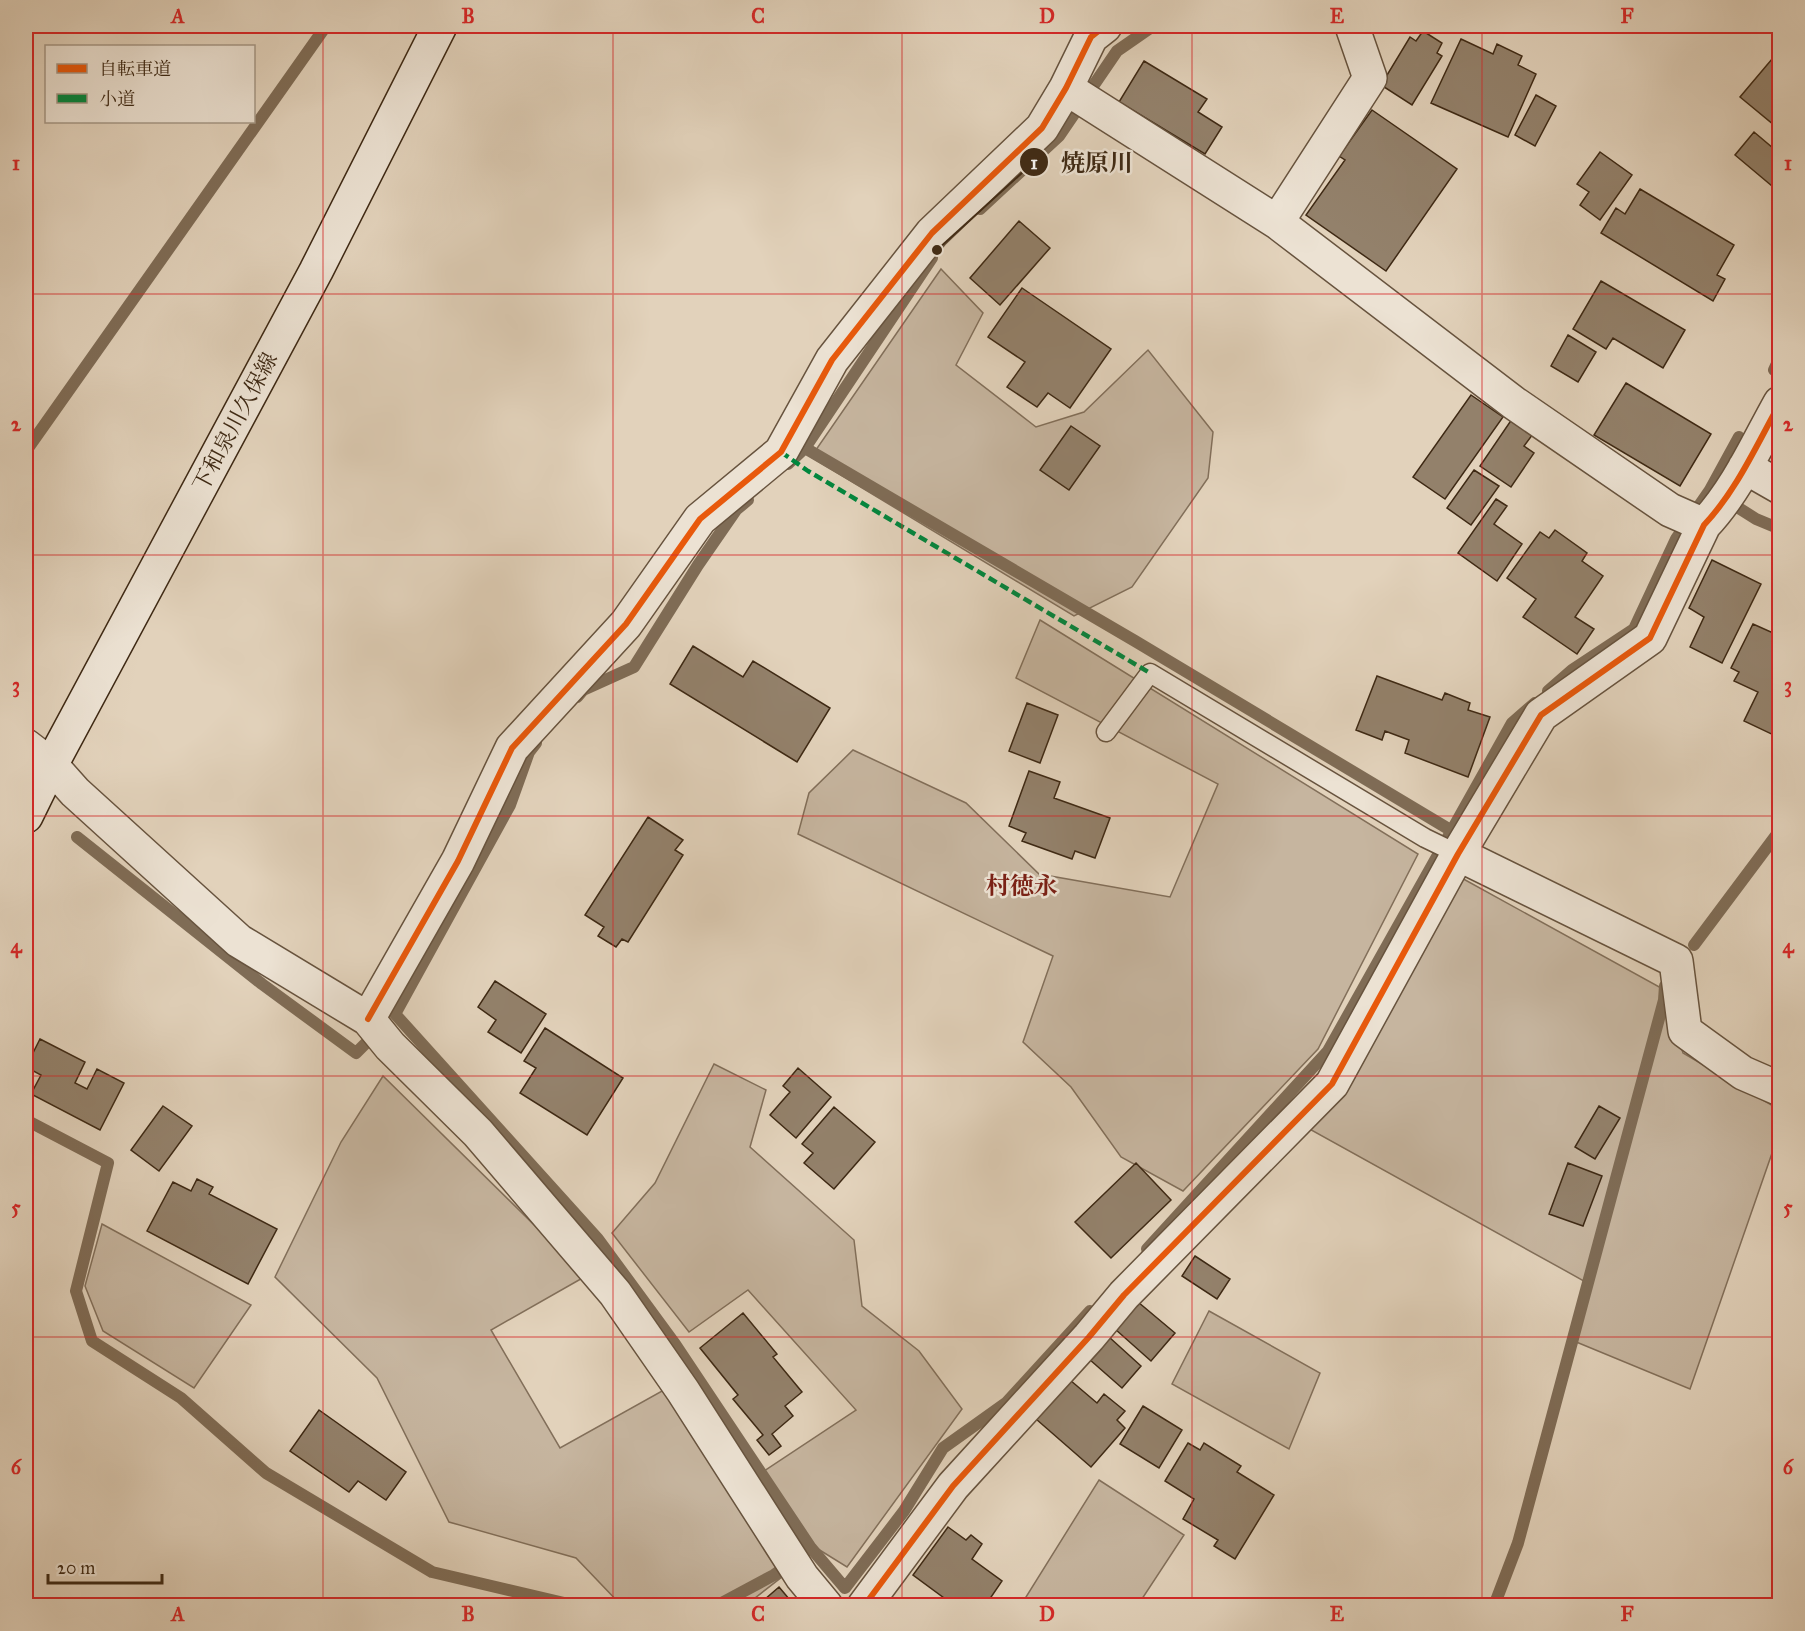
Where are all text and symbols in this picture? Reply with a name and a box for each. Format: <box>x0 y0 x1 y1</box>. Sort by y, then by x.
text: A <box>169 4 185 28</box>
text: B <box>461 4 475 28</box>
text: C <box>751 4 765 28</box>
text: D <box>1039 4 1055 28</box>
text: E <box>1330 4 1345 28</box>
text: F <box>1620 4 1634 28</box>
legend <box>45 45 255 123</box>
text: 自転車道 <box>99 58 171 80</box>
text: 小道 <box>99 88 135 110</box>
callout: 焼原川 <box>1019 141 1145 183</box>
text: 焼原川 <box>1061 148 1133 178</box>
text: 1 <box>12 151 20 175</box>
text: 1 <box>1784 151 1792 175</box>
text: 1 <box>1030 152 1038 174</box>
street label: 下和泉川久保線 <box>187 348 283 496</box>
text: 2 <box>11 412 22 436</box>
text: 2 <box>1783 412 1794 436</box>
text: 3 <box>12 673 20 698</box>
text: 3 <box>1784 673 1792 698</box>
district label: 村徳永 <box>986 871 1058 901</box>
text: 4 <box>10 934 22 959</box>
text: 4 <box>1782 934 1794 959</box>
text: 5 <box>11 1195 21 1219</box>
text: 5 <box>1783 1195 1793 1219</box>
text: 6 <box>11 1455 23 1479</box>
text: 6 <box>1783 1455 1795 1479</box>
scale bar <box>48 1547 162 1585</box>
text: 20 m <box>57 1557 95 1579</box>
text: A <box>169 1602 185 1626</box>
text: B <box>461 1602 475 1626</box>
text: C <box>751 1602 765 1626</box>
text: D <box>1039 1602 1055 1626</box>
text: E <box>1330 1602 1345 1626</box>
text: F <box>1620 1602 1634 1626</box>

